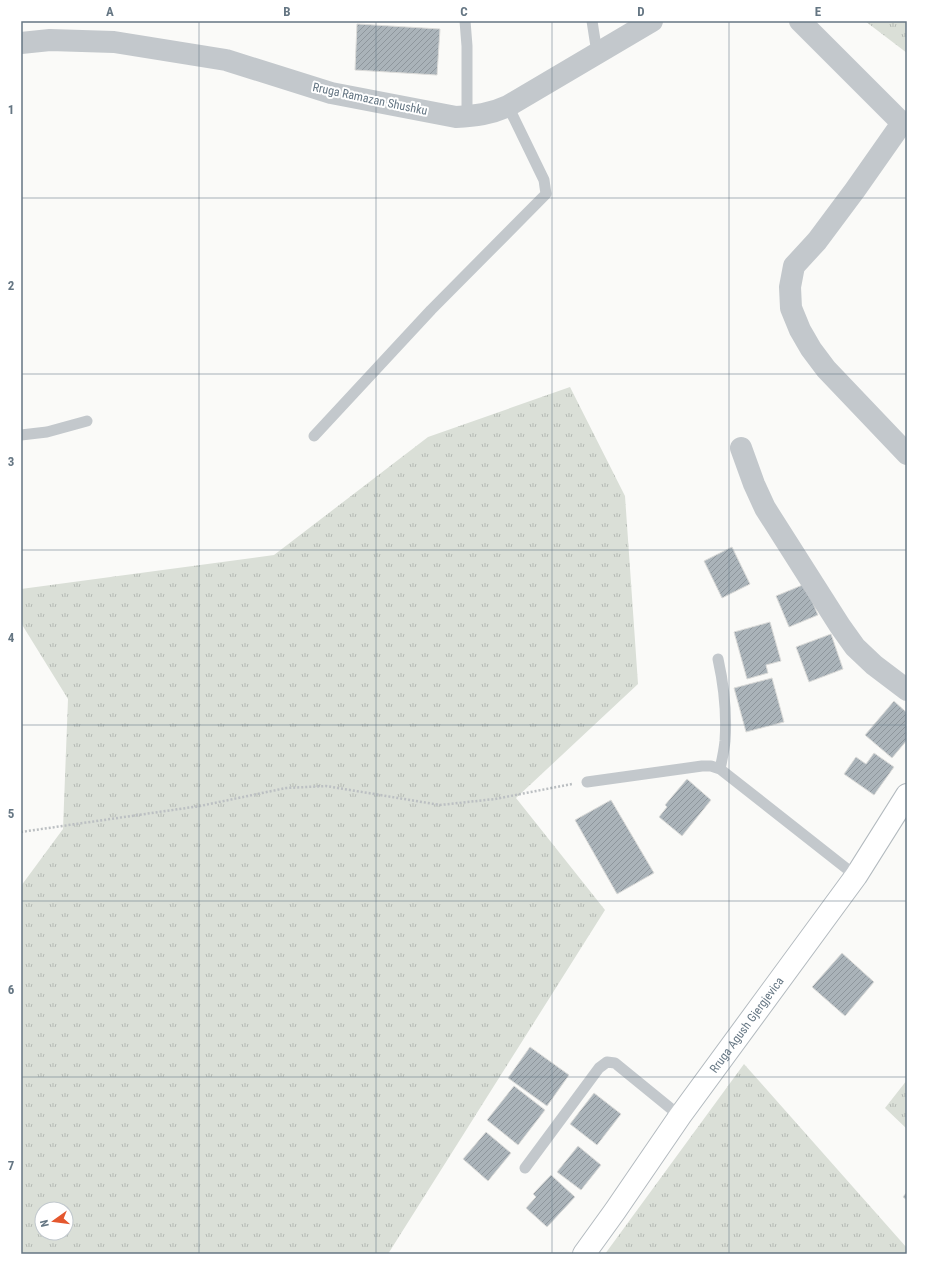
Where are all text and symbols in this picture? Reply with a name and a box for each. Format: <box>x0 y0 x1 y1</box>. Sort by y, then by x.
text: A <box>106 4 114 19</box>
text: B <box>283 4 291 19</box>
text: C <box>460 4 468 19</box>
text: D <box>637 4 645 19</box>
text: E <box>815 4 822 19</box>
street label: Rruga Ramazan Shushku <box>311 80 429 118</box>
text: 1 <box>8 102 14 117</box>
text: 2 <box>8 278 15 293</box>
text: 3 <box>8 454 14 469</box>
text: 4 <box>8 630 15 645</box>
text: 5 <box>8 806 15 821</box>
street label: Rruga Agush Gjergjevica <box>707 974 787 1076</box>
text: 6 <box>8 982 15 997</box>
text: 7 <box>8 1158 15 1173</box>
north arrow <box>34 1201 74 1241</box>
text: N <box>38 1218 52 1228</box>

